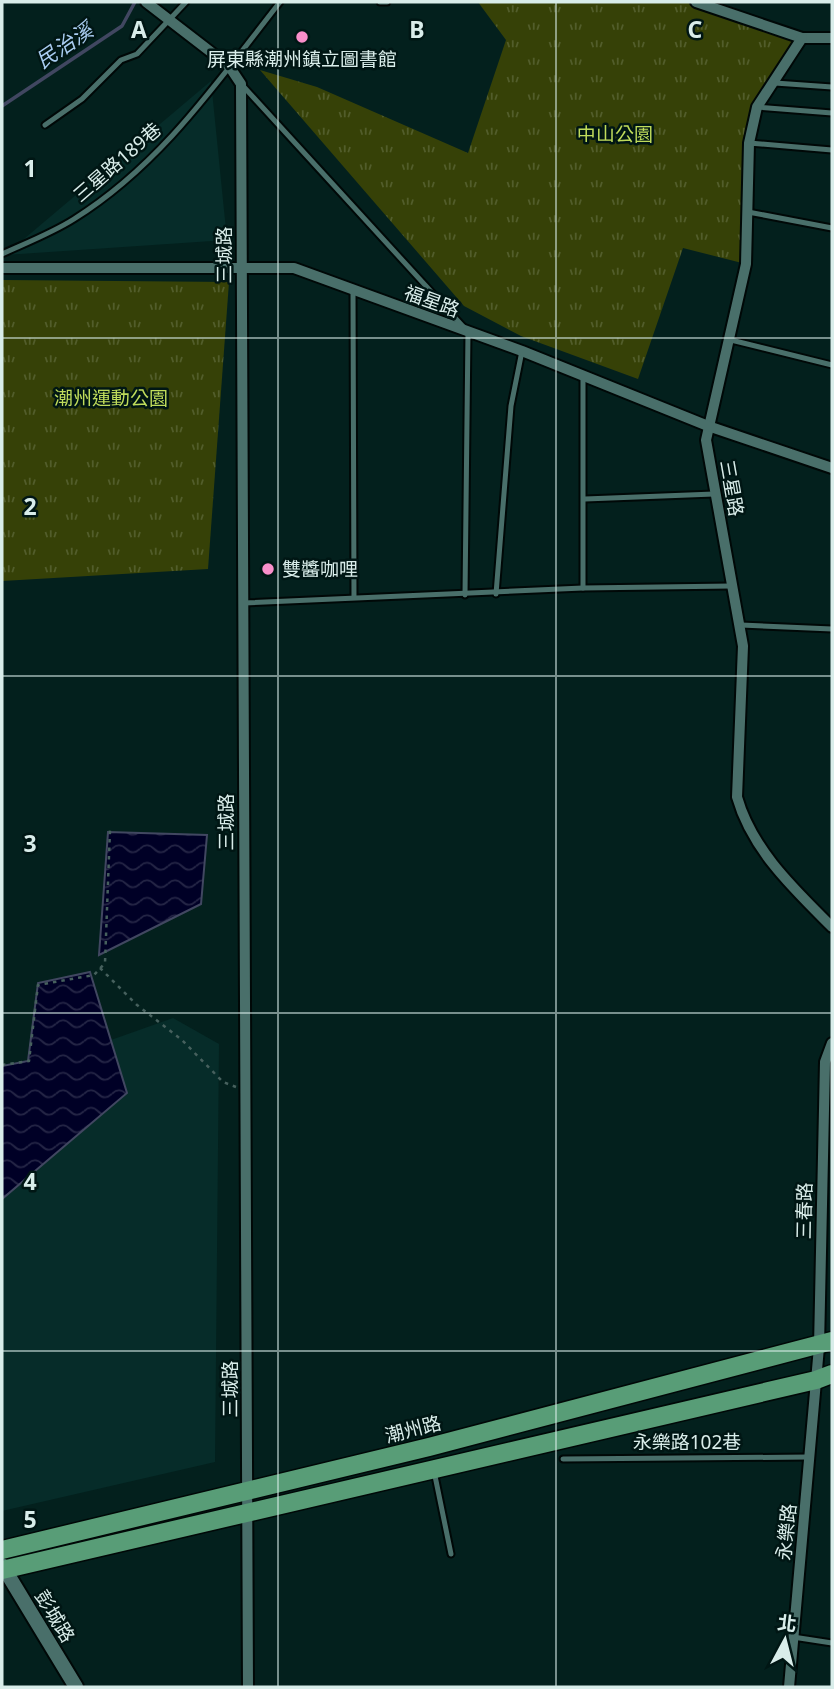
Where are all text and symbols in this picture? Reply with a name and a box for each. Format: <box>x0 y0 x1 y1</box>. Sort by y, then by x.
text: A <box>131 13 147 45</box>
text: B <box>409 13 425 45</box>
text: C <box>688 13 703 45</box>
water label: 民治溪 <box>30 14 100 74</box>
marker: 屏東縣潮州鎮立圖書館 <box>294 29 310 45</box>
place label: 屏東縣潮州鎮立圖書館 <box>207 46 397 72</box>
street label: 三星路189巷 <box>67 117 167 207</box>
park label: 中山公園 <box>577 121 653 147</box>
text: 1 <box>23 152 37 184</box>
street label: 三城路 <box>211 226 237 284</box>
street label: 福星路 <box>401 279 463 323</box>
park label: 潮州運動公園 <box>54 385 168 411</box>
street label: 三星路 <box>714 458 750 518</box>
text: 2 <box>23 490 37 522</box>
place label: 雙醬咖哩 <box>282 556 358 582</box>
marker: 雙醬咖哩 <box>260 561 276 577</box>
street label: 三城路 <box>213 793 239 851</box>
text: 3 <box>23 827 37 859</box>
text: 4 <box>23 1165 37 1197</box>
street label: 三春路 <box>791 1182 817 1240</box>
street label: 三城路 <box>217 1360 243 1418</box>
street label: 潮州路 <box>382 1409 444 1449</box>
street label: 永樂路102巷 <box>633 1429 741 1455</box>
street label: 永樂路 <box>770 1502 802 1562</box>
text: 5 <box>23 1503 37 1535</box>
street label: 彭城路 <box>29 1585 81 1647</box>
north arrow <box>750 1605 820 1675</box>
text: 北 <box>776 1609 798 1637</box>

